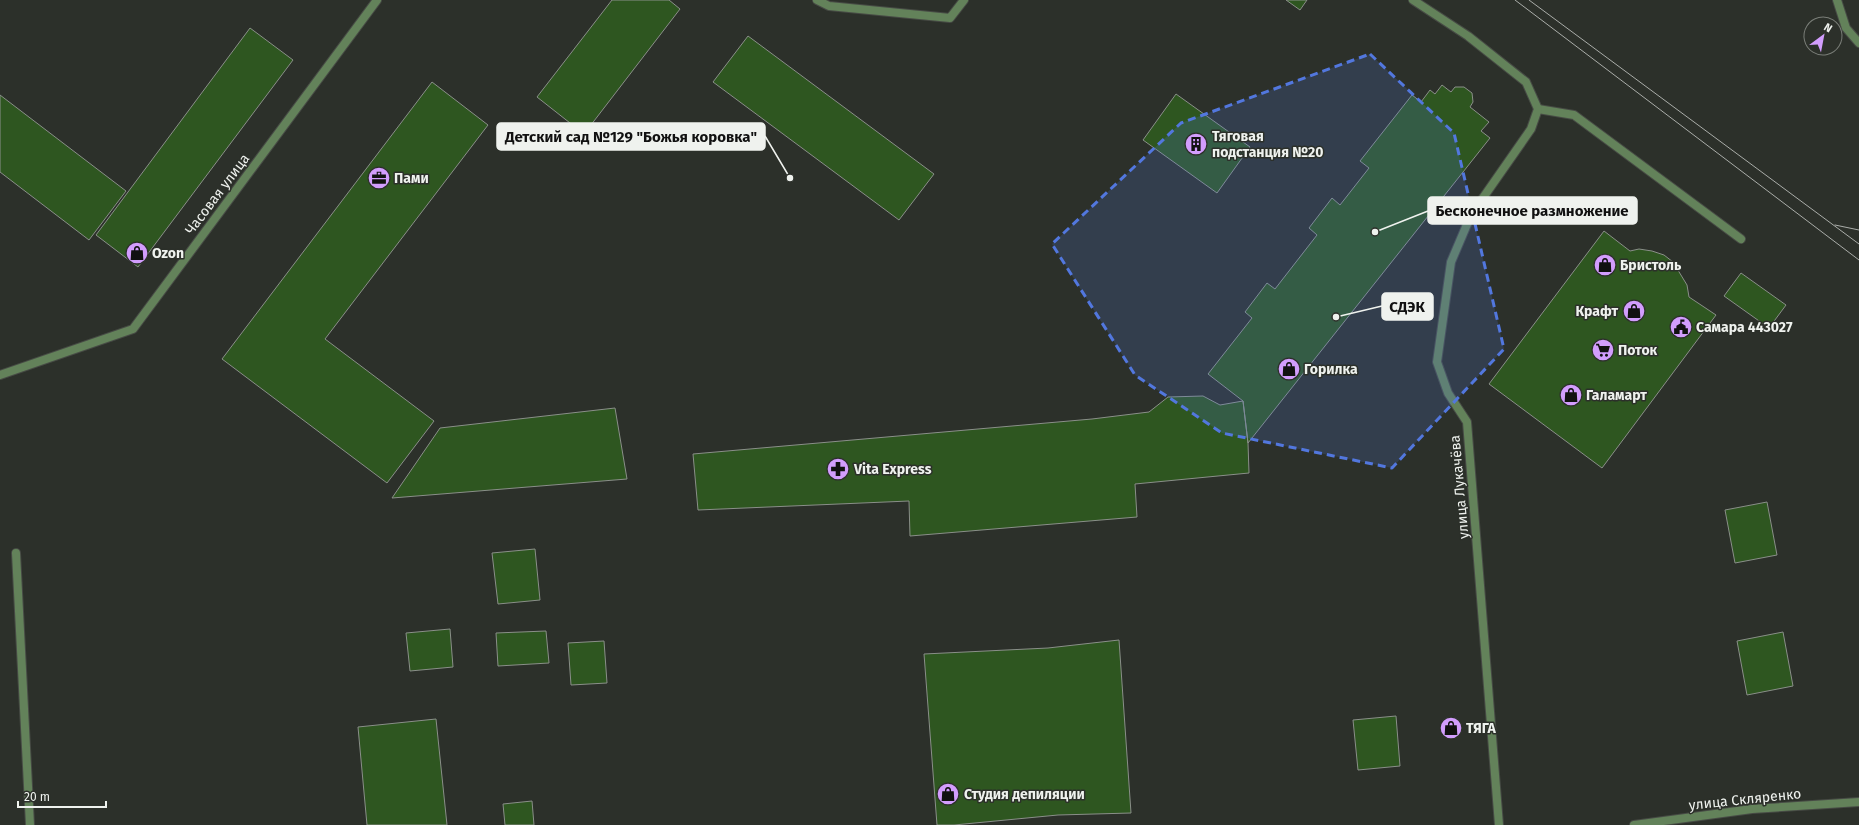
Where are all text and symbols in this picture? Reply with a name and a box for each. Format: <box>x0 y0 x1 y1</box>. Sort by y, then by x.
north arrow <box>1803 16 1843 56</box>
text: N <box>1821 20 1835 35</box>
callout: Детский сад №129 "Божья коровка" <box>497 123 765 150</box>
text: Детский сад №129 "Божья коровка" <box>504 128 757 146</box>
place label: Тяговая подстанция №20 <box>1212 128 1324 161</box>
building icon: Тяговая подстанция №20 <box>1183 131 1209 157</box>
street label: Часовая улица <box>182 151 253 238</box>
office icon: Пами <box>366 165 392 191</box>
place label: Пами <box>394 170 429 187</box>
callout: Бесконечное размножение <box>1428 197 1637 224</box>
text: Бесконечное размножение <box>1435 202 1629 220</box>
shop icon: Ozon <box>124 240 150 266</box>
place label: Ozon <box>152 245 184 262</box>
shop icon: Бристоль <box>1592 252 1618 278</box>
place label: Бристоль <box>1620 257 1682 274</box>
callout: СДЭК <box>1382 293 1433 320</box>
text: СДЭК <box>1389 298 1425 316</box>
shop icon: Крафт <box>1621 298 1647 324</box>
place label: Крафт <box>1575 303 1618 320</box>
public building icon: Самара 443027 <box>1668 314 1694 340</box>
place label: Самара 443027 <box>1696 319 1793 336</box>
supermarket icon: Поток <box>1590 337 1616 363</box>
place label: Поток <box>1618 342 1658 359</box>
shop icon: Горилка <box>1276 356 1302 382</box>
place label: Горилка <box>1304 361 1358 378</box>
shop icon: Галамарт <box>1558 382 1584 408</box>
place label: Галамарт <box>1586 387 1647 404</box>
street label: улица Лукачёва <box>1446 434 1473 540</box>
pharmacy icon: Vita Express <box>825 456 851 482</box>
place label: Vita Express <box>853 461 932 478</box>
shop icon: ТЯГА <box>1438 715 1464 741</box>
place label: ТЯГА <box>1466 720 1497 737</box>
shop icon: Студия депиляции <box>935 781 961 807</box>
scale bar <box>18 783 106 809</box>
street label: улица Скляренко <box>1688 785 1802 814</box>
place label: Студия депиляции <box>964 786 1085 803</box>
text: 20 m <box>24 790 50 804</box>

